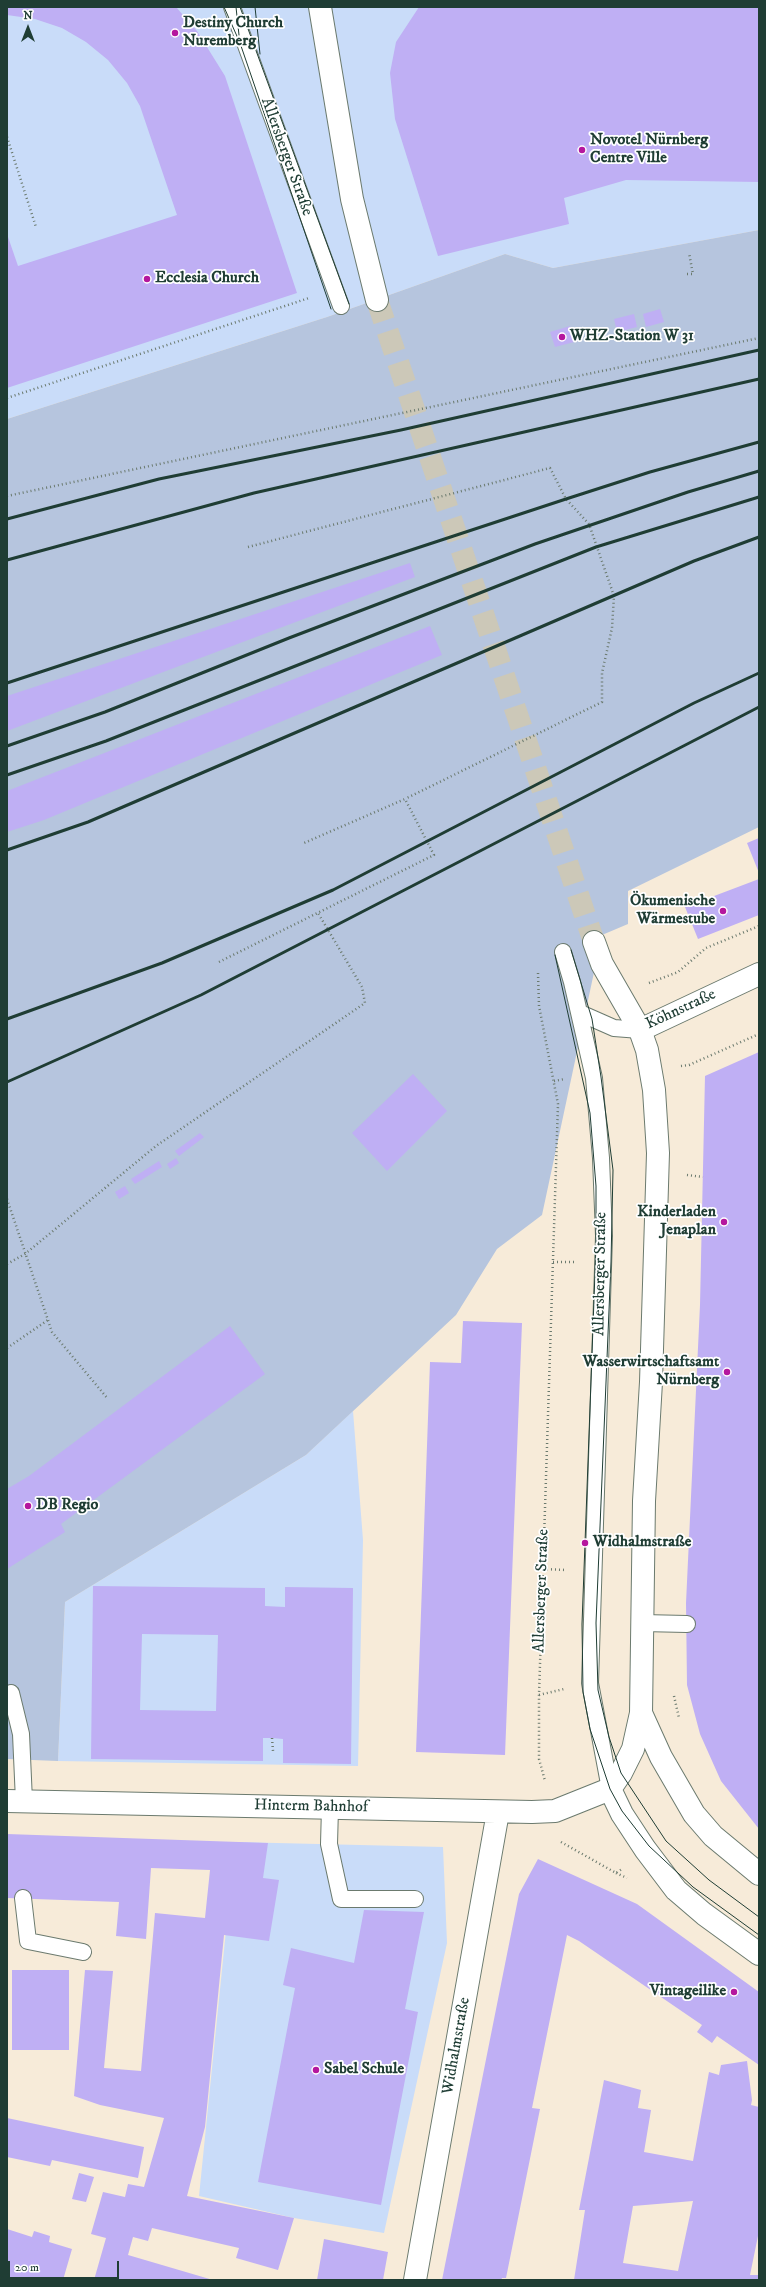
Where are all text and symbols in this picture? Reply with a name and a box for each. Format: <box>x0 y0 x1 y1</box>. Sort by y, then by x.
north arrow <box>8 8 48 48</box>
text: N <box>23 9 33 23</box>
place label: Destiny Church Nuremberg <box>183 14 283 52</box>
marker: Destiny Church Nuremberg <box>170 28 180 38</box>
street label: Allersberger Straße <box>256 95 316 219</box>
place label: Novotel Nürnberg Centre Ville <box>590 131 708 169</box>
marker: Novotel Nürnberg Centre Ville <box>577 145 587 155</box>
place label: Ecclesia Church <box>155 269 259 289</box>
marker: Ecclesia Church <box>142 274 152 284</box>
place label: WHZ-Station W 31 <box>570 327 694 347</box>
marker: WHZ-Station W 31 <box>557 332 567 342</box>
place label: Ökumenische Wärmestube <box>630 892 715 930</box>
marker: Ökumenische Wärmestube <box>718 906 728 916</box>
street label: Köhnstraße <box>643 985 719 1035</box>
place label: Kinderladen Jenaplan <box>637 1203 716 1241</box>
street label: Allersberger Straße <box>590 1212 612 1336</box>
marker: Kinderladen Jenaplan <box>719 1217 729 1227</box>
place label: Wasserwirtschaftsamt Nürnberg <box>583 1353 719 1391</box>
marker: Wasserwirtschaftsamt Nürnberg <box>722 1367 732 1377</box>
place label: DB Regio <box>36 1496 98 1516</box>
marker: DB Regio <box>23 1501 33 1511</box>
street label: Allersberger Straße <box>530 1529 554 1653</box>
place label: Widhalmstraße <box>593 1533 691 1553</box>
marker: Widhalmstraße <box>580 1538 590 1548</box>
street label: Hinterm Bahnhof <box>254 1796 368 1818</box>
place label: Vintageilike <box>650 1982 726 2002</box>
marker: Vintageilike <box>729 1987 739 1997</box>
street label: Widhalmstraße <box>439 1996 475 2096</box>
place label: Sabel Schule <box>324 2060 404 2080</box>
marker: Sabel Schule <box>311 2065 321 2075</box>
scale bar <box>10 2253 121 2279</box>
text: 20 m <box>15 2260 39 2275</box>

